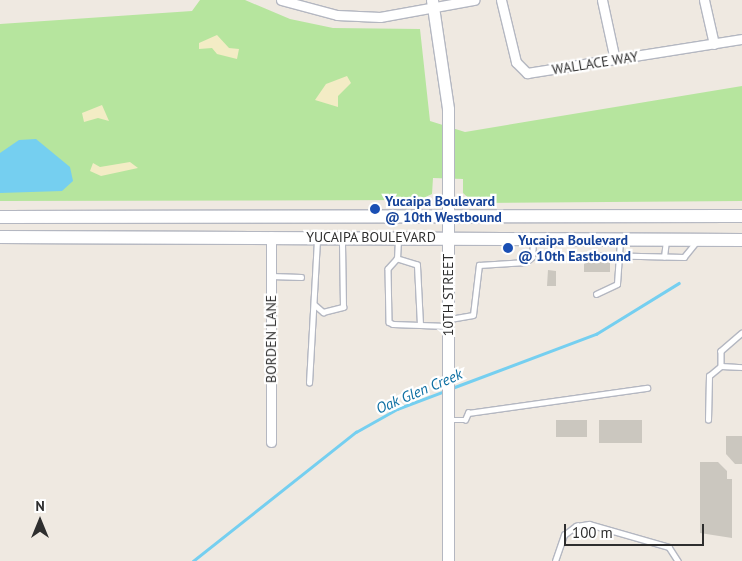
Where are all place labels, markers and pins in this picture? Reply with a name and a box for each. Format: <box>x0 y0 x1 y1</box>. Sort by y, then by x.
place label: Yucaipa Boulevard @ 10th Westbound <box>385 193 502 226</box>
marker: Yucaipa Boulevard @ 10th Westbound <box>369 203 381 215</box>
place label: Yucaipa Boulevard @ 10th Eastbound <box>518 232 631 264</box>
marker: Yucaipa Boulevard @ 10th Eastbound <box>502 242 514 254</box>

